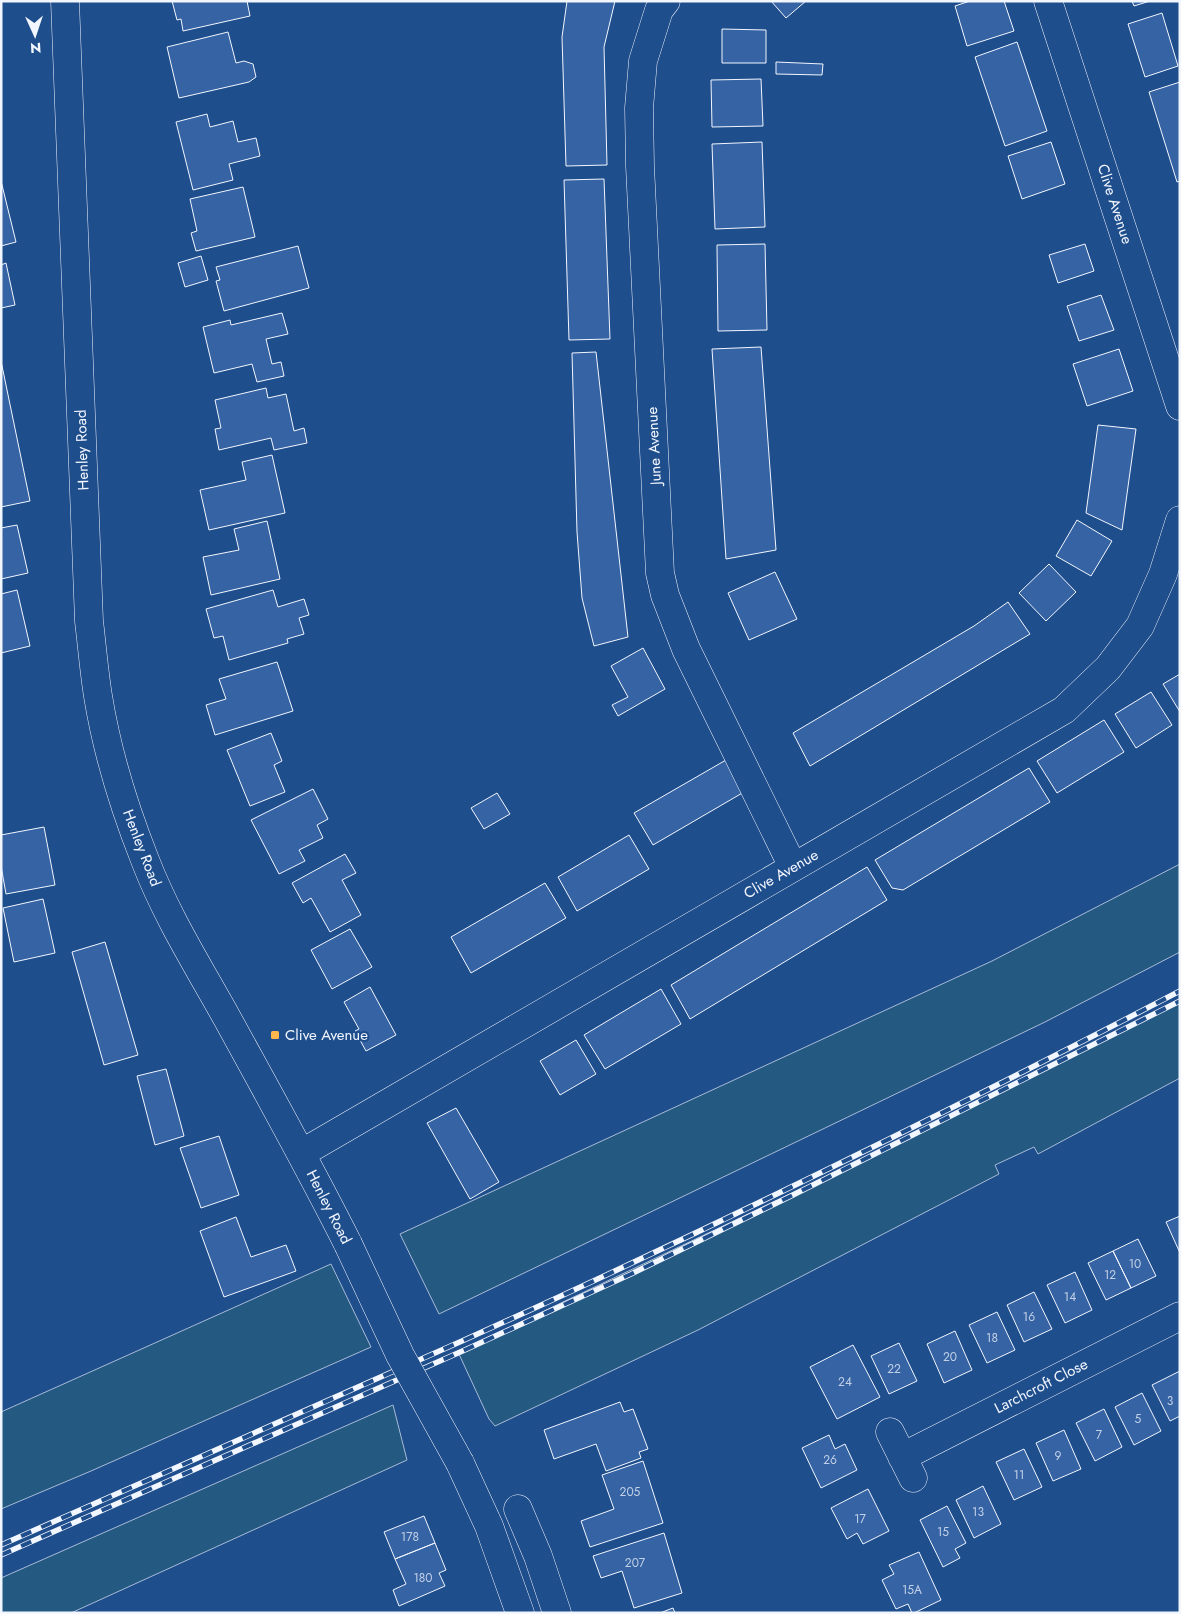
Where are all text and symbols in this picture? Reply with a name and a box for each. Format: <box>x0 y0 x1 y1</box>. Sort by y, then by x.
north arrow <box>10 10 60 60</box>
text: N <box>30 38 42 58</box>
street label: Clive Avenue <box>1092 161 1138 247</box>
street label: June Avenue <box>641 406 667 488</box>
street label: Henley Road <box>70 409 94 491</box>
street label: Henley Road <box>117 806 167 890</box>
street label: Clive Avenue <box>740 844 823 904</box>
place label: Clive Avenue <box>285 1024 368 1046</box>
marker: Clive Avenue <box>269 1029 281 1041</box>
street label: Henley Road <box>301 1166 357 1248</box>
house number: 10 <box>1129 1255 1141 1273</box>
house number: 12 <box>1104 1266 1116 1284</box>
house number: 14 <box>1064 1288 1076 1306</box>
house number: 16 <box>1023 1308 1035 1326</box>
house number: 18 <box>986 1329 998 1347</box>
house number: 20 <box>943 1348 957 1366</box>
street label: Larchcroft Close <box>990 1353 1092 1419</box>
house number: 22 <box>887 1360 901 1378</box>
house number: 24 <box>838 1373 852 1391</box>
house number: 3 <box>1167 1392 1174 1410</box>
house number: 5 <box>1135 1410 1142 1428</box>
house number: 7 <box>1096 1426 1103 1444</box>
house number: 9 <box>1055 1447 1062 1465</box>
house number: 26 <box>823 1451 837 1469</box>
house number: 11 <box>1014 1466 1024 1484</box>
house number: 205 <box>620 1483 641 1501</box>
house number: 13 <box>972 1503 984 1521</box>
house number: 17 <box>854 1510 867 1528</box>
house number: 15 <box>937 1523 949 1541</box>
house number: 178 <box>401 1528 419 1546</box>
house number: 207 <box>625 1554 646 1572</box>
house number: 180 <box>413 1569 433 1587</box>
house number: 15A <box>902 1581 922 1599</box>

